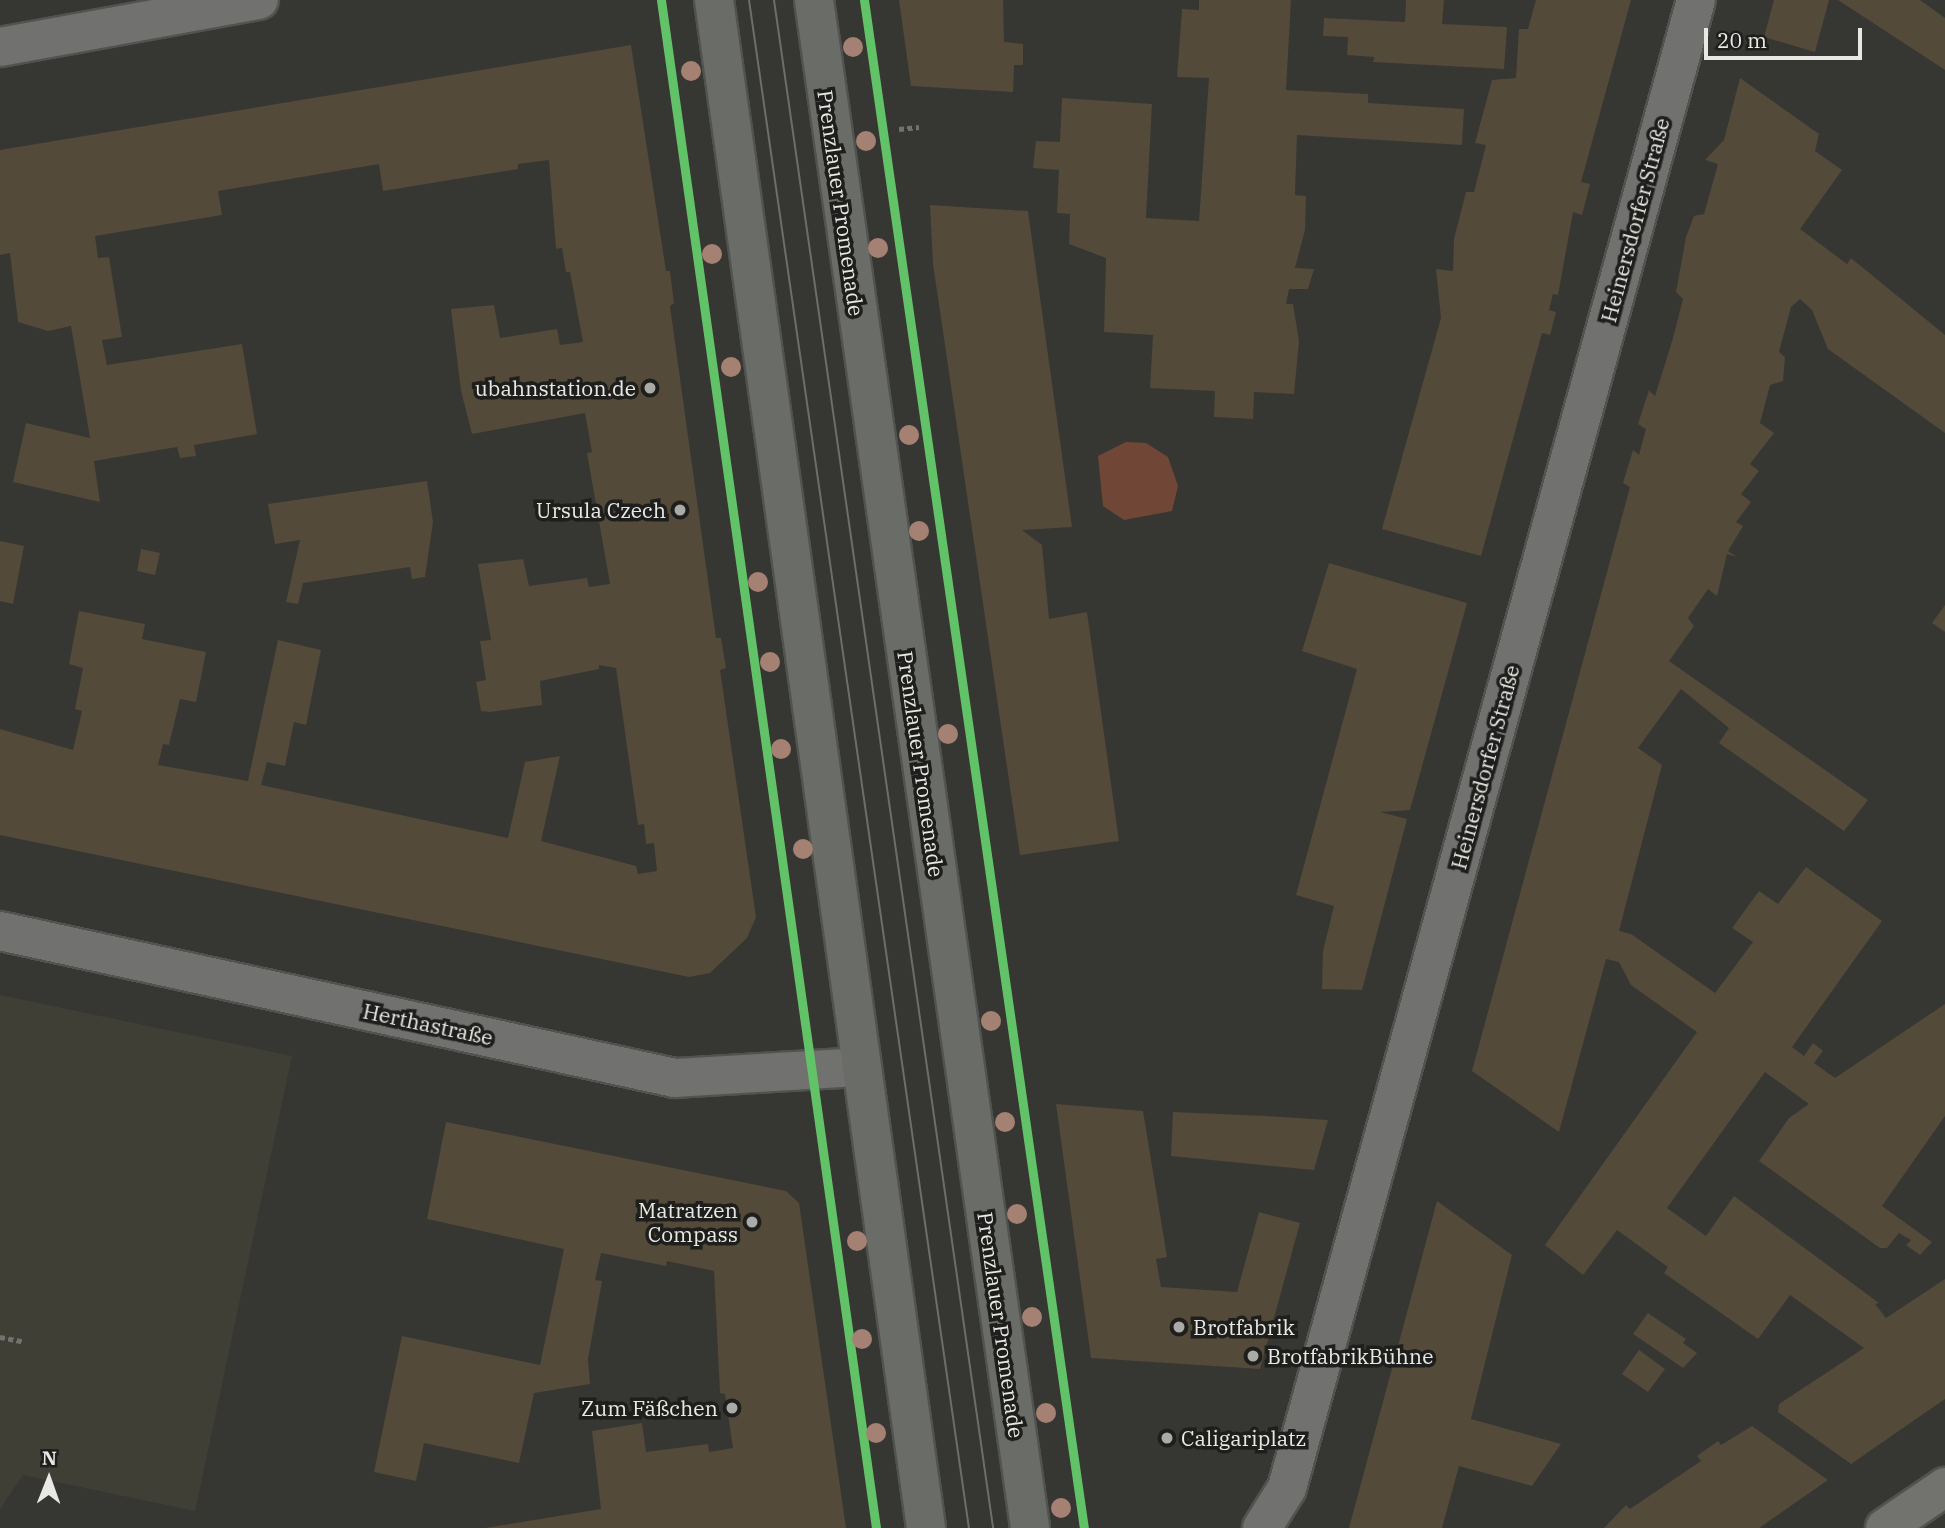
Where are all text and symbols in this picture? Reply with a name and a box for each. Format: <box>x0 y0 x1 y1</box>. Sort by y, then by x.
scale bar <box>1707 14 1864 58</box>
text: 20 m <box>1717 26 1767 54</box>
street label: Prenzlauer Promenade <box>813 88 869 318</box>
street label: Heinersdorfer Straße <box>1596 115 1674 325</box>
place label: ubahnstation.de <box>475 375 636 401</box>
marker: ubahnstation.de <box>642 380 658 396</box>
place label: Ursula Czech <box>536 497 666 523</box>
marker: Ursula Czech <box>672 502 688 518</box>
street label: Prenzlauer Promenade <box>893 649 949 879</box>
street label: Heinersdorfer Straße <box>1446 662 1524 872</box>
street label: Herthastraße <box>361 998 495 1050</box>
place label: Matratzen Compass <box>638 1197 738 1247</box>
street label: Prenzlauer Promenade <box>973 1210 1029 1440</box>
marker: Matratzen Compass <box>744 1214 760 1230</box>
place label: Brotfabrik <box>1193 1314 1295 1340</box>
marker: Brotfabrik <box>1171 1319 1187 1335</box>
place label: BrotfabrikBühne <box>1267 1343 1433 1369</box>
marker: BrotfabrikBühne <box>1245 1348 1261 1364</box>
place label: Zum Fäßchen <box>581 1395 718 1421</box>
marker: Zum Fäßchen <box>724 1400 740 1416</box>
place label: Caligariplatz <box>1181 1425 1306 1451</box>
marker: Caligariplatz <box>1159 1430 1175 1446</box>
north arrow <box>14 1444 84 1514</box>
text: N <box>42 1446 57 1470</box>

